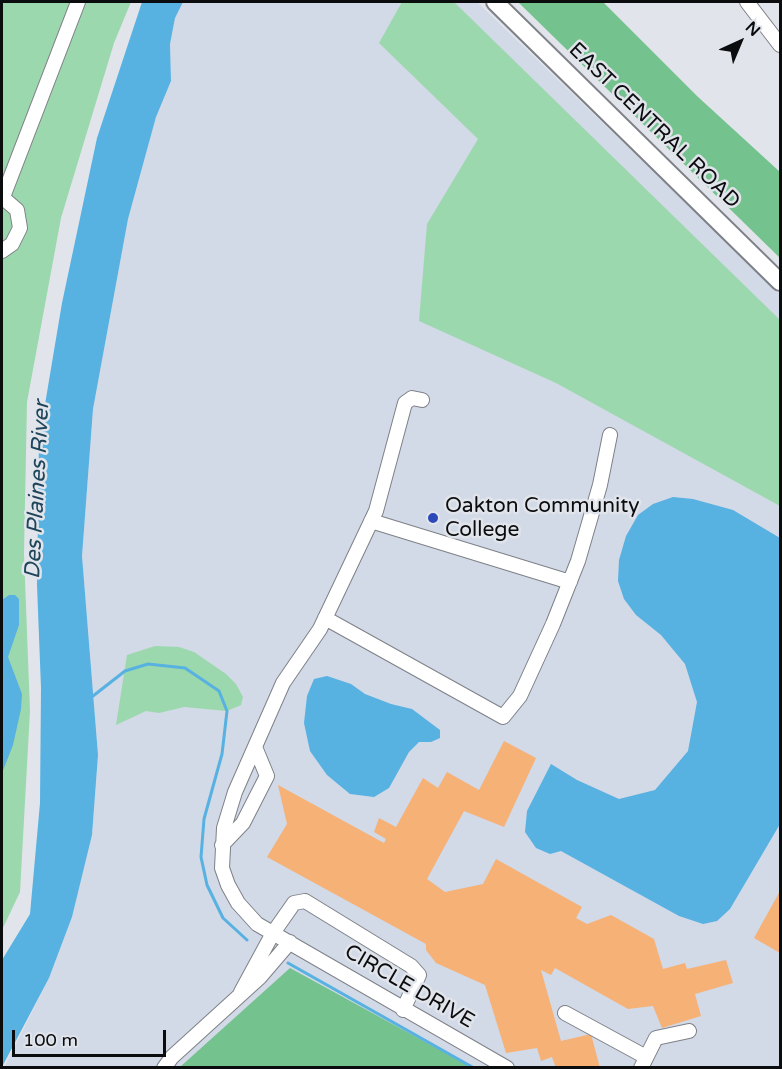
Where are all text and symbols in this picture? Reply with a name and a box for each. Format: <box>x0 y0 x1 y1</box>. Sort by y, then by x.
north arrow <box>710 12 770 72</box>
text: N <box>741 17 764 41</box>
street label: EAST CENTRAL ROAD <box>563 38 745 214</box>
water label: Des Plaines River <box>20 400 56 580</box>
place label: Oakton Community College <box>445 493 639 543</box>
marker: Oakton Community College <box>426 511 440 525</box>
street label: CIRCLE DRIVE <box>340 940 478 1034</box>
scale bar <box>15 1018 170 1056</box>
text: 100 m <box>23 1029 78 1051</box>

